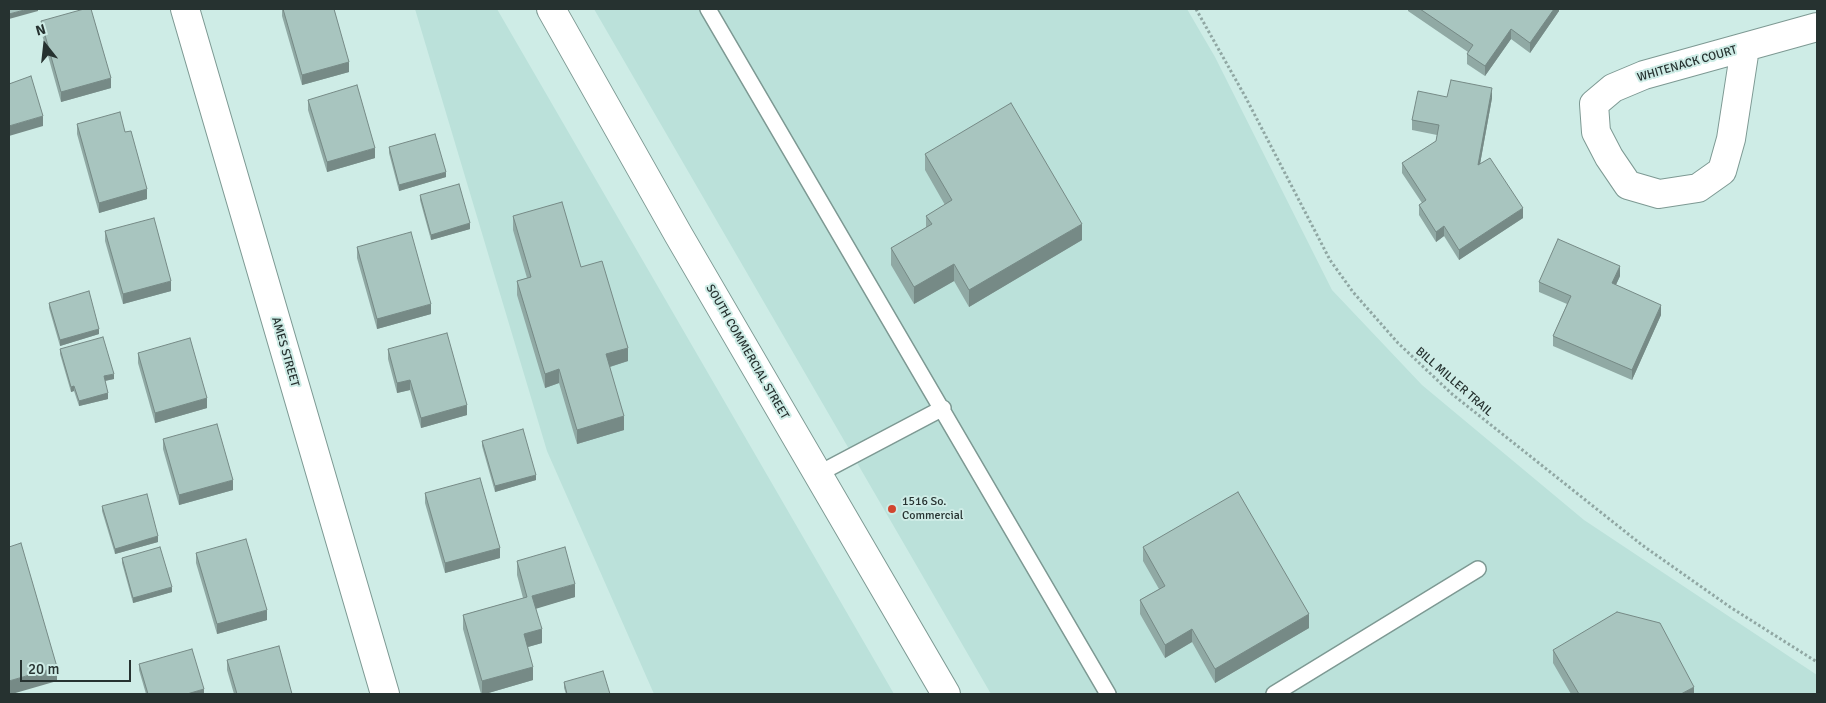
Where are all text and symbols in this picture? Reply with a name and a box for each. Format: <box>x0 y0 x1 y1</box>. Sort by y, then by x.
north arrow <box>20 20 70 70</box>
text: N <box>34 21 48 40</box>
street label: WHITENACK COURT <box>1636 43 1738 85</box>
street label: SOUTH COMMERCIAL STREET <box>702 282 792 422</box>
street label: AMES STREET <box>268 315 302 389</box>
street label: BILL MILLER TRAIL <box>1412 344 1496 420</box>
place label: 1516 So. Commercial <box>902 495 963 523</box>
marker: 1516 So. Commercial <box>886 503 898 515</box>
scale bar <box>22 650 134 682</box>
text: 20 m <box>28 660 59 678</box>

